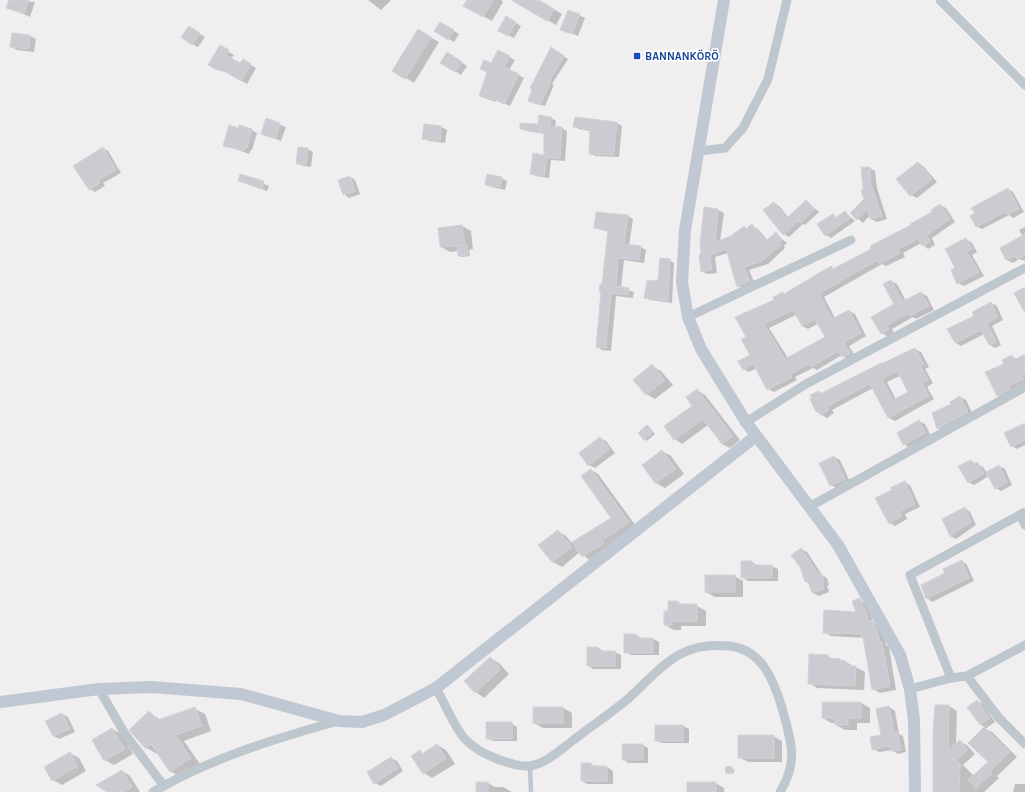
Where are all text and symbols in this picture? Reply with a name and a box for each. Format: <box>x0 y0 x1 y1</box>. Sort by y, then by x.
place label: BANNANKÖRÖ <box>645 49 719 63</box>
marker: BANNANKÖRÖ <box>632 51 642 61</box>

